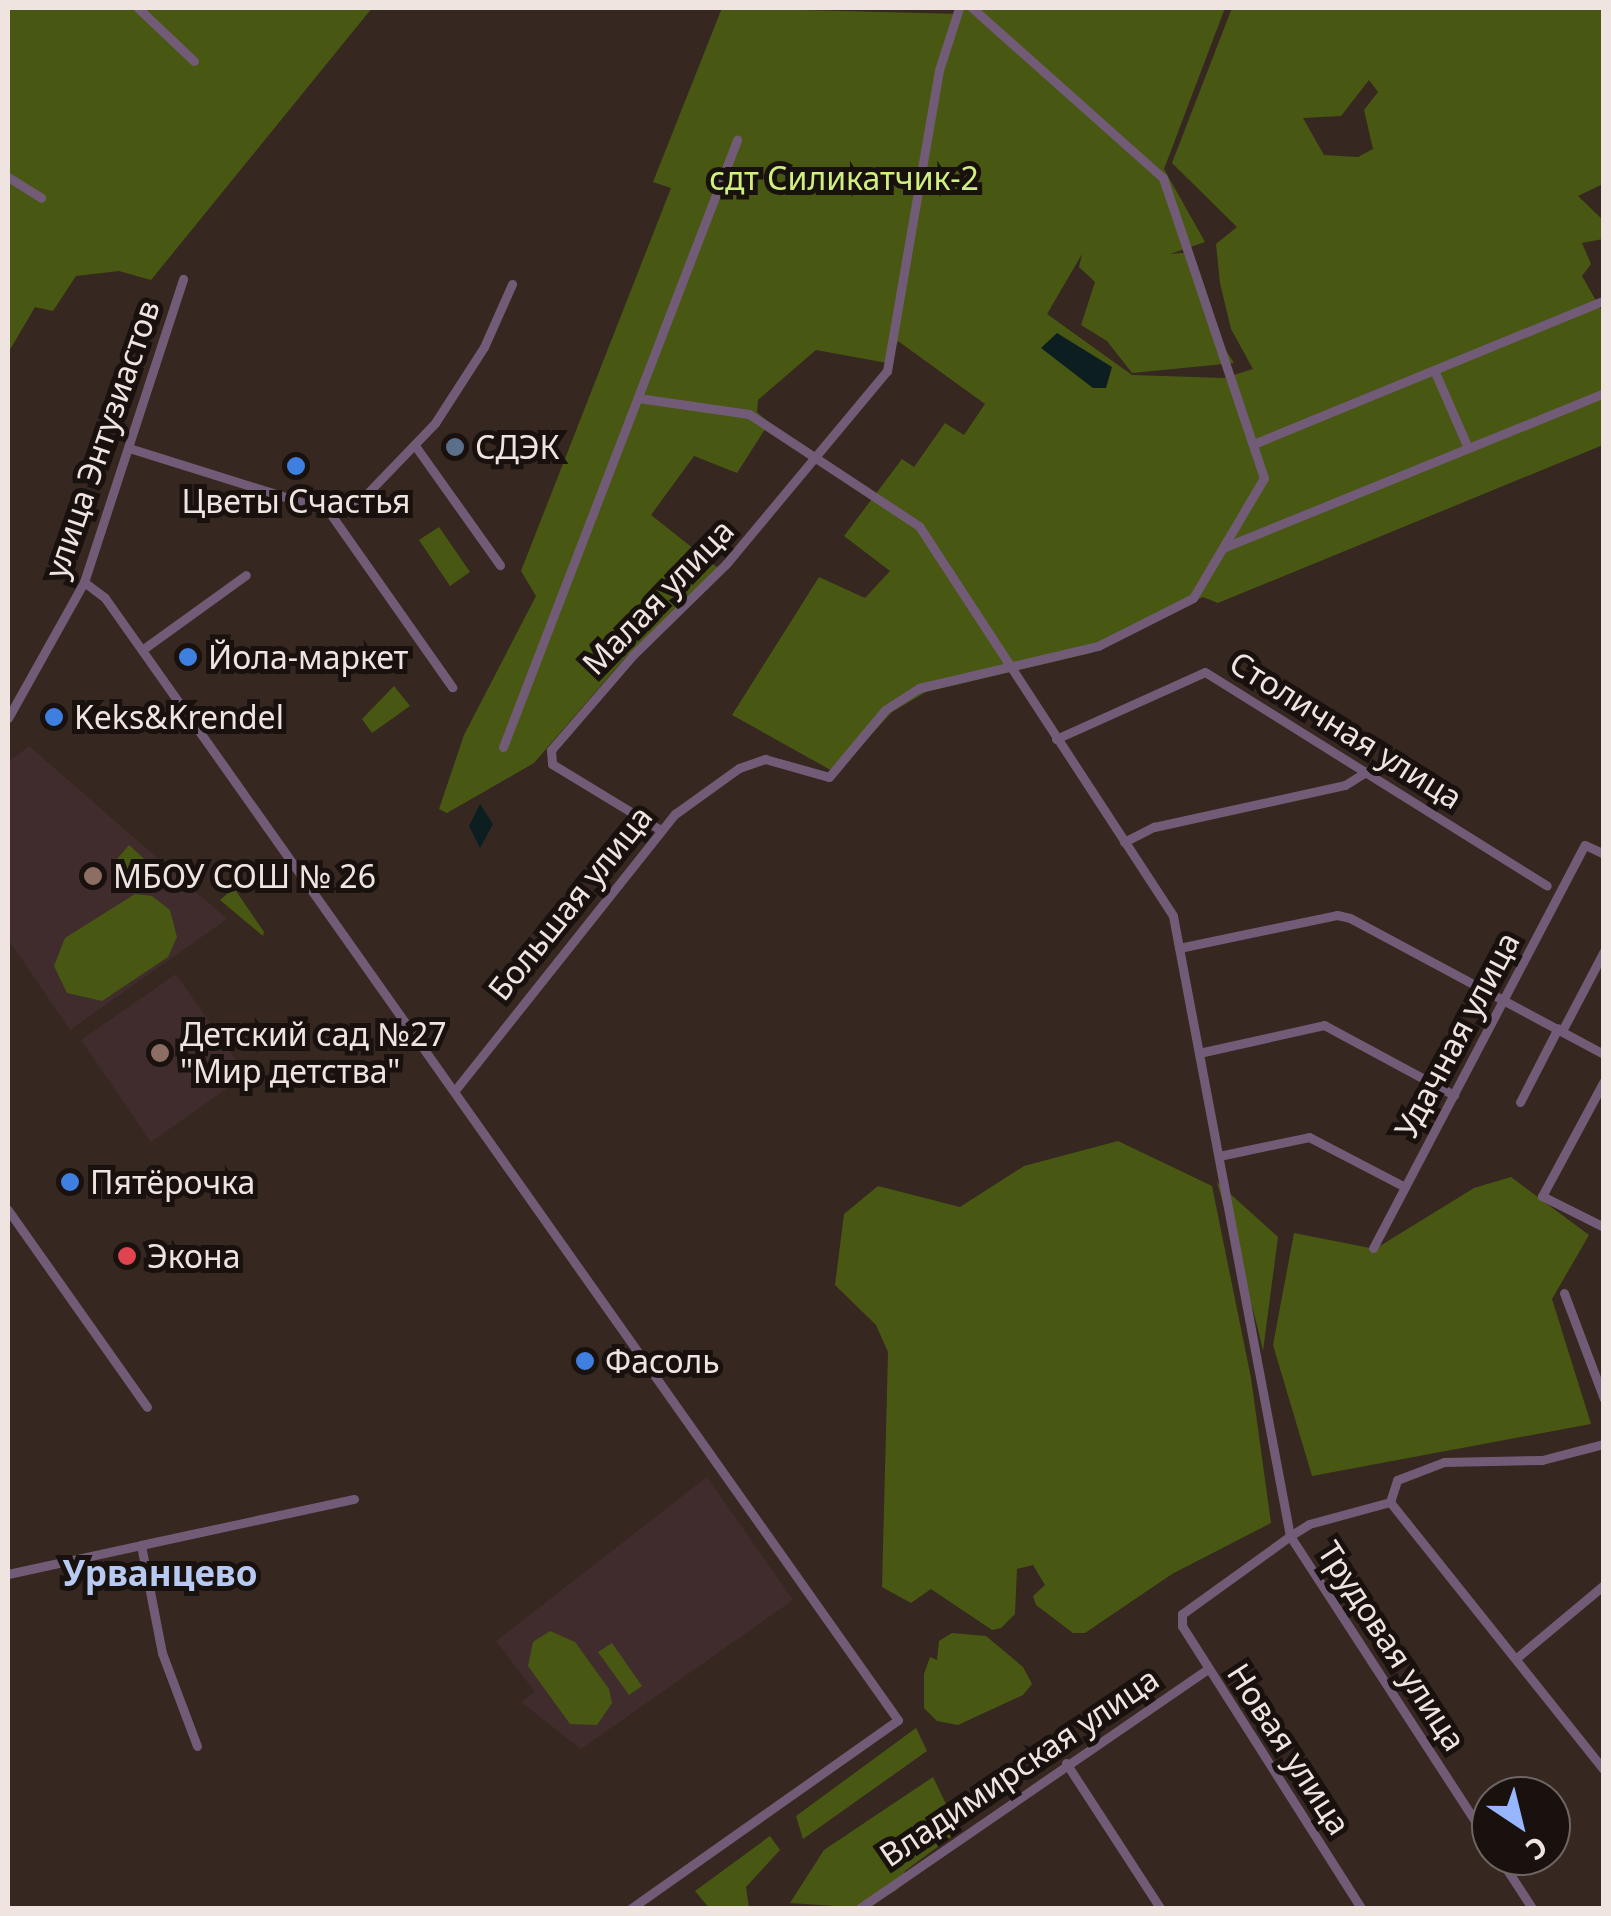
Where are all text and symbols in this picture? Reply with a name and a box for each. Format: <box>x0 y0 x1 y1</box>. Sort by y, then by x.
park label: сдт Силикатчик-2 <box>709 159 979 197</box>
street label: улица Энтузиастов <box>36 295 168 583</box>
place label: СДЭК <box>475 428 560 466</box>
marker: СДЭК <box>444 436 466 458</box>
marker: Цветы Счастья <box>285 455 307 477</box>
place label: Цветы Счастья <box>182 482 410 520</box>
street label: Малая улица <box>574 511 742 683</box>
place label: Йола-маркет <box>208 638 408 676</box>
street label: Столичная улица <box>1223 643 1469 817</box>
marker: Йола-маркет <box>177 646 199 668</box>
place label: Keks&Krendel <box>74 698 284 736</box>
marker: Keks&Krendel <box>43 706 65 728</box>
street label: Большая улица <box>480 798 660 1008</box>
place label: МБОУ СОШ № 26 <box>113 857 376 895</box>
marker: МБОУ СОШ № 26 <box>82 865 104 887</box>
street label: Удачная улица <box>1387 926 1527 1144</box>
place label: Детский сад №27 "Мир детства" <box>180 1016 447 1091</box>
marker: Детский сад №27 "Мир детства" <box>149 1042 171 1064</box>
place label: Пятёрочка <box>90 1163 255 1201</box>
marker: Пятёрочка <box>59 1171 81 1193</box>
place label: Экона <box>147 1237 241 1275</box>
marker: Экона <box>116 1245 138 1267</box>
place label: Фасоль <box>605 1342 720 1380</box>
marker: Фасоль <box>574 1350 596 1372</box>
street label: Трудовая улица <box>1310 1534 1474 1758</box>
district label: Урванцево <box>63 1552 257 1594</box>
street label: Новая улица <box>1219 1656 1359 1842</box>
street label: Владимирская улица <box>872 1659 1166 1875</box>
north arrow <box>1471 1776 1571 1876</box>
text: С <box>1519 1828 1555 1870</box>

